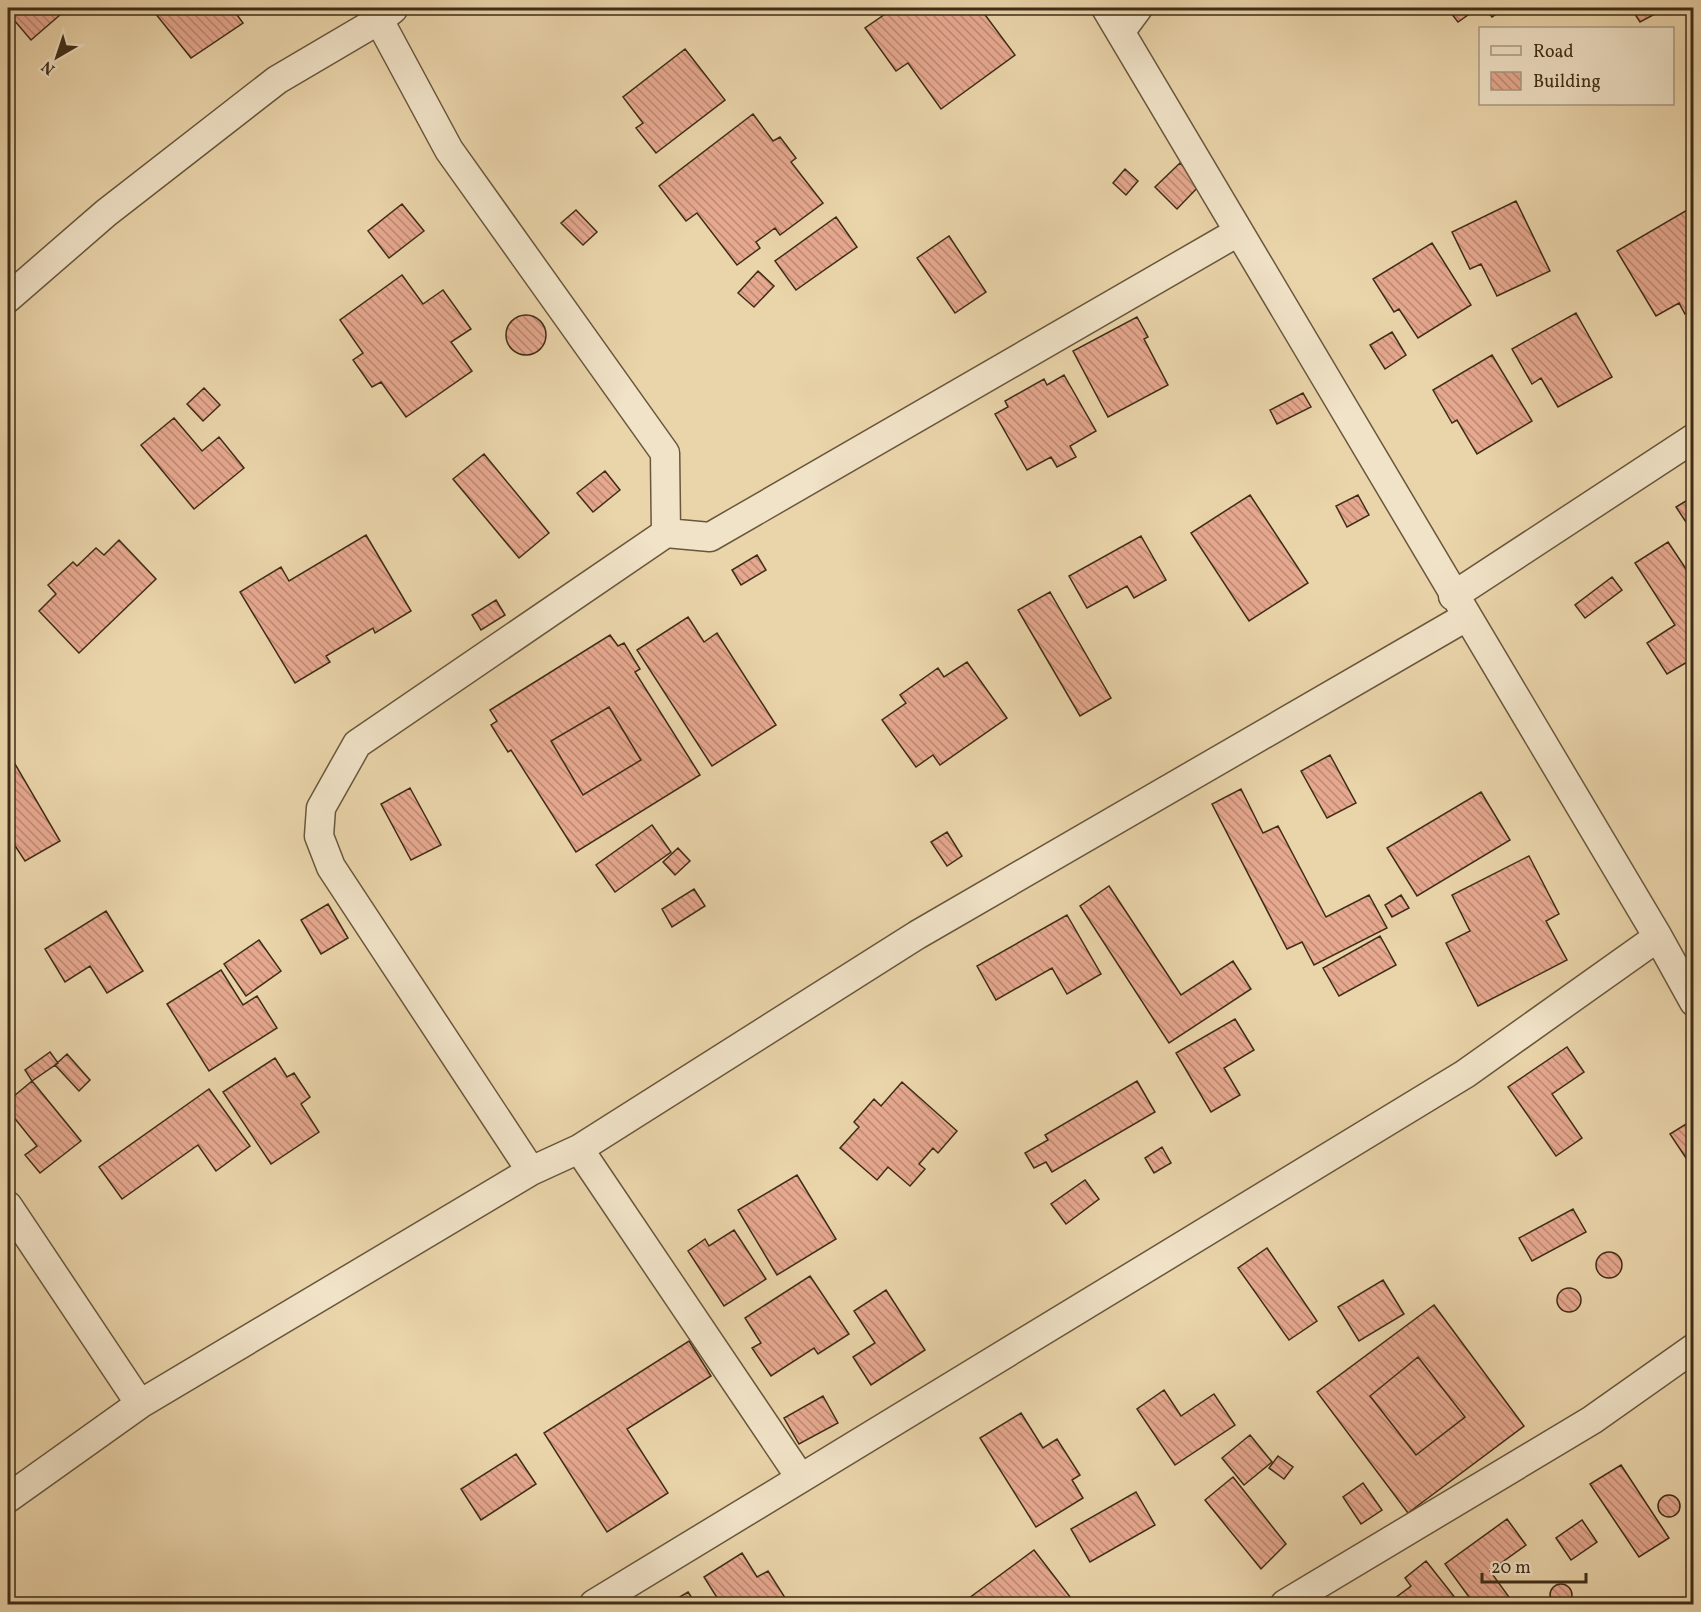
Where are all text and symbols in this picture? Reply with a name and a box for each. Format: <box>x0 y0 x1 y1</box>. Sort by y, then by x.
north arrow <box>27 27 87 87</box>
legend <box>1479 27 1674 105</box>
text: Road <box>1533 40 1574 65</box>
text: N <box>37 55 60 79</box>
text: Building <box>1533 70 1601 95</box>
scale bar <box>1482 1546 1586 1584</box>
text: 20 m <box>1491 1556 1531 1581</box>

